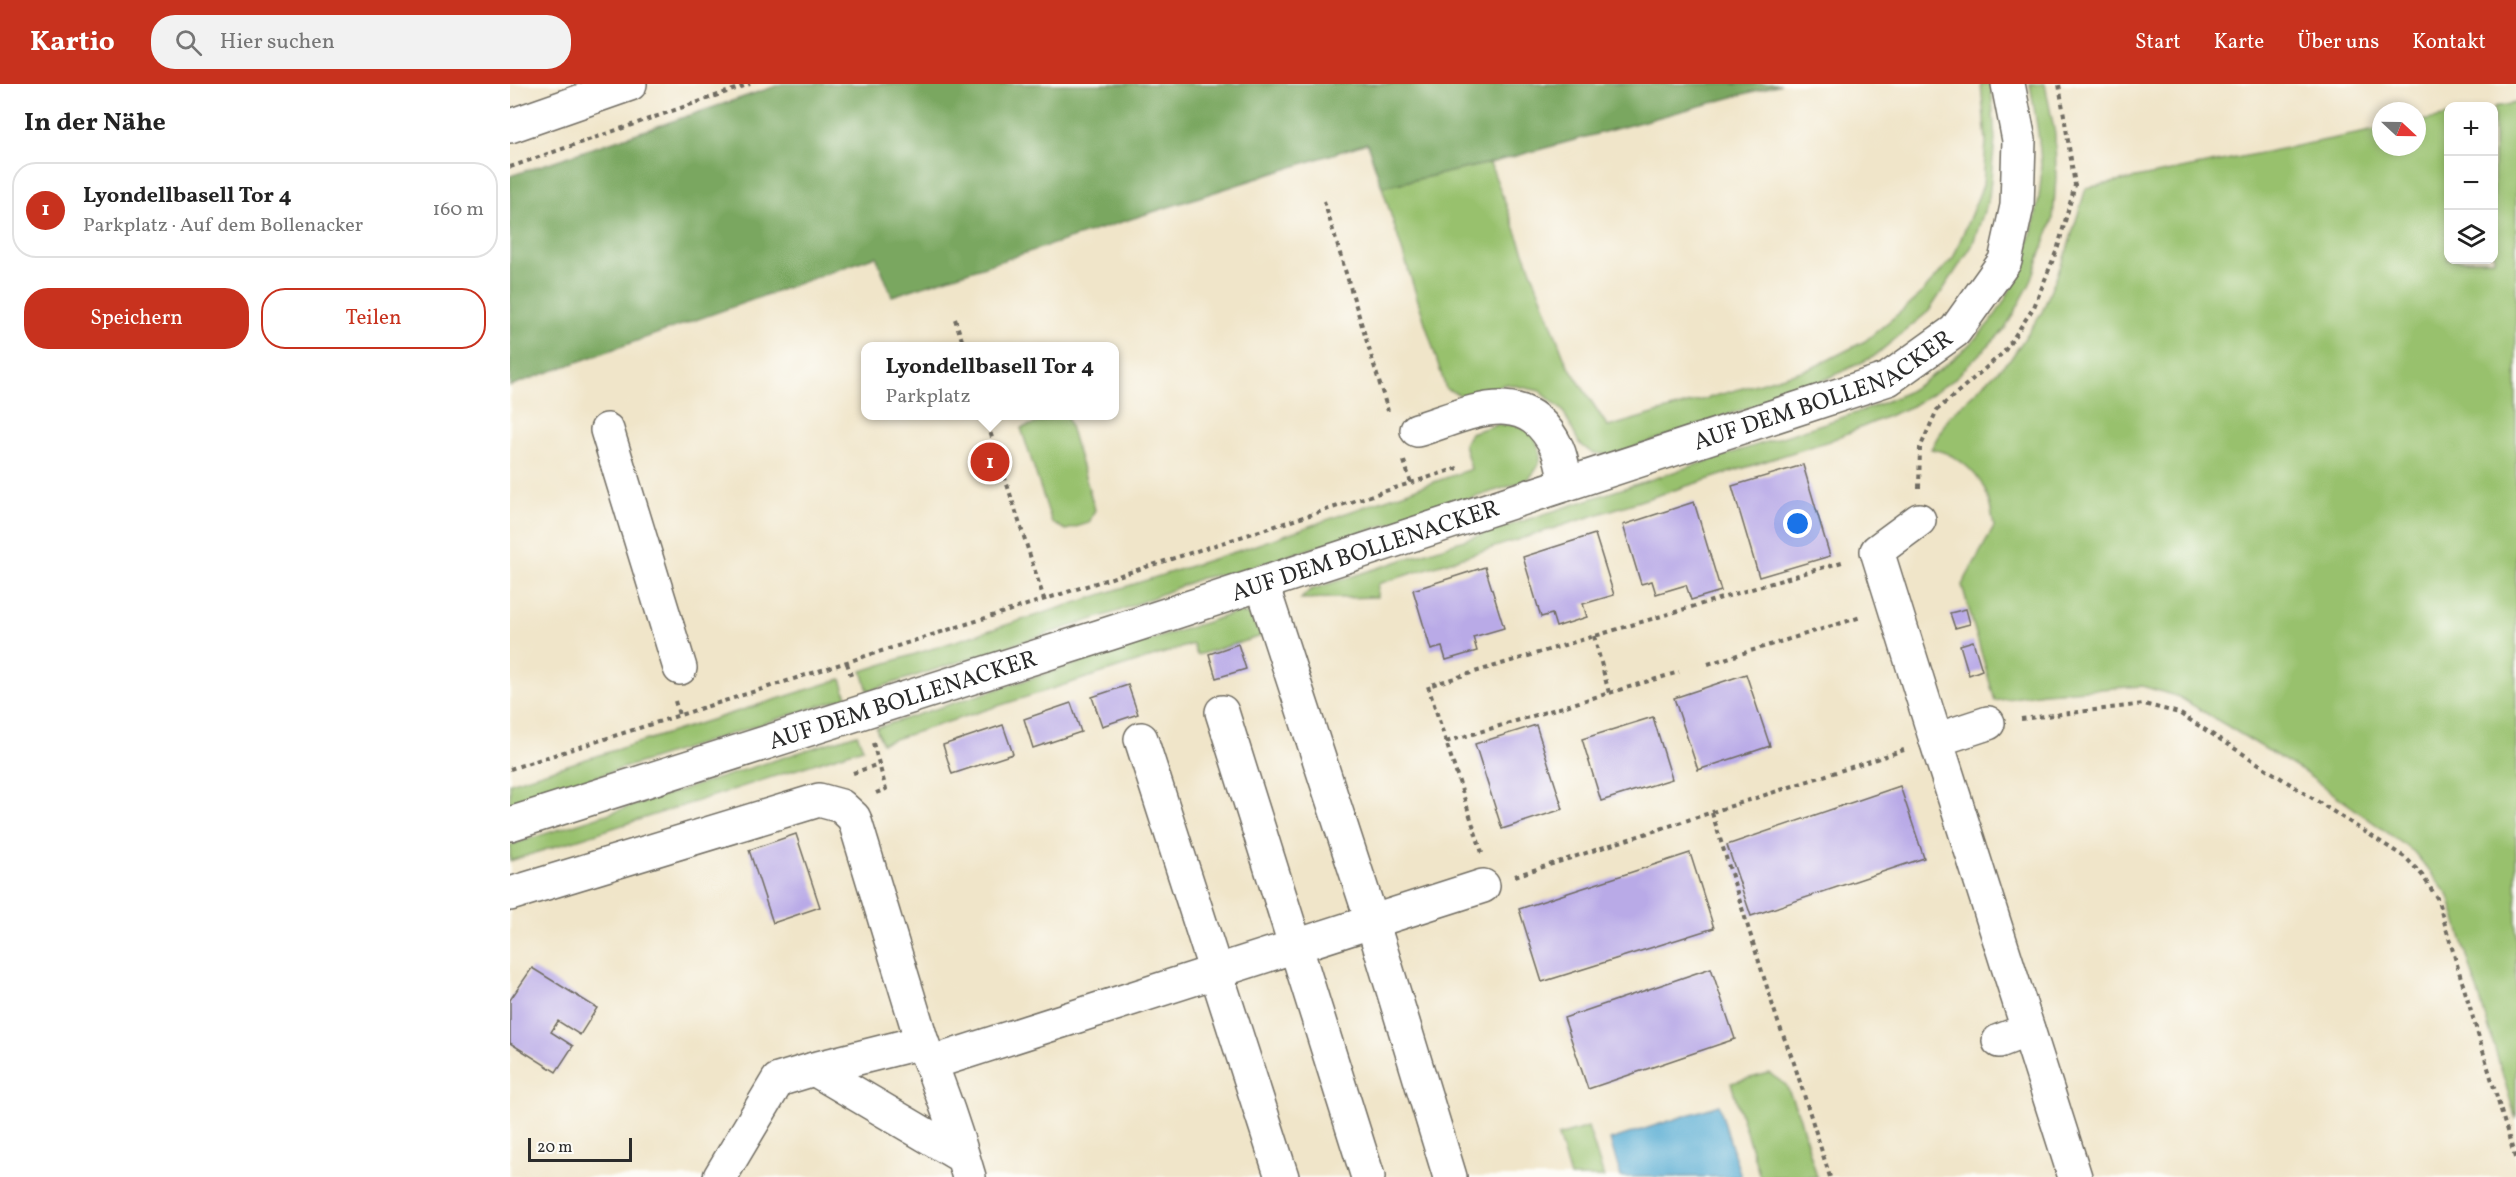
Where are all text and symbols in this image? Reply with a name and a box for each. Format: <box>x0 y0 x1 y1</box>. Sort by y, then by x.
search box <box>151 15 571 69</box>
text: Kartio <box>30 23 115 62</box>
icon: search <box>172 26 205 59</box>
text: Hier suchen <box>220 27 335 58</box>
text: Start <box>2135 28 2181 57</box>
text: Karte <box>2214 28 2264 57</box>
text: Über uns <box>2297 28 2379 57</box>
text: Kontakt <box>2412 28 2486 57</box>
north arrow <box>2372 102 2426 156</box>
map controls <box>2444 102 2498 264</box>
button: + <box>2444 102 2498 156</box>
text: In der Nähe <box>24 105 166 141</box>
button: − <box>2444 156 2498 210</box>
text: Lyondellbasell Tor 4 <box>83 181 292 212</box>
text: 1 <box>41 196 50 224</box>
text: 160 m <box>432 196 484 224</box>
button: layers <box>2444 210 2498 264</box>
text: Parkplatz · Auf dem Bollenacker <box>83 212 363 240</box>
button: Speichern <box>24 288 249 349</box>
button: Teilen <box>261 288 486 349</box>
street label: AUF DEM BOLLENACKER <box>1689 323 1961 460</box>
popup <box>861 342 1119 420</box>
text: Lyondellbasell Tor 4 <box>886 352 1094 383</box>
text: Parkplatz <box>886 383 970 411</box>
pin: 1 <box>970 440 1010 484</box>
street label: AUF DEM BOLLENACKER <box>1227 492 1504 611</box>
your location <box>1783 509 1812 538</box>
street label: AUF DEM BOLLENACKER <box>765 643 1042 760</box>
scale bar <box>528 1135 632 1162</box>
text: 20 m <box>537 1137 572 1159</box>

